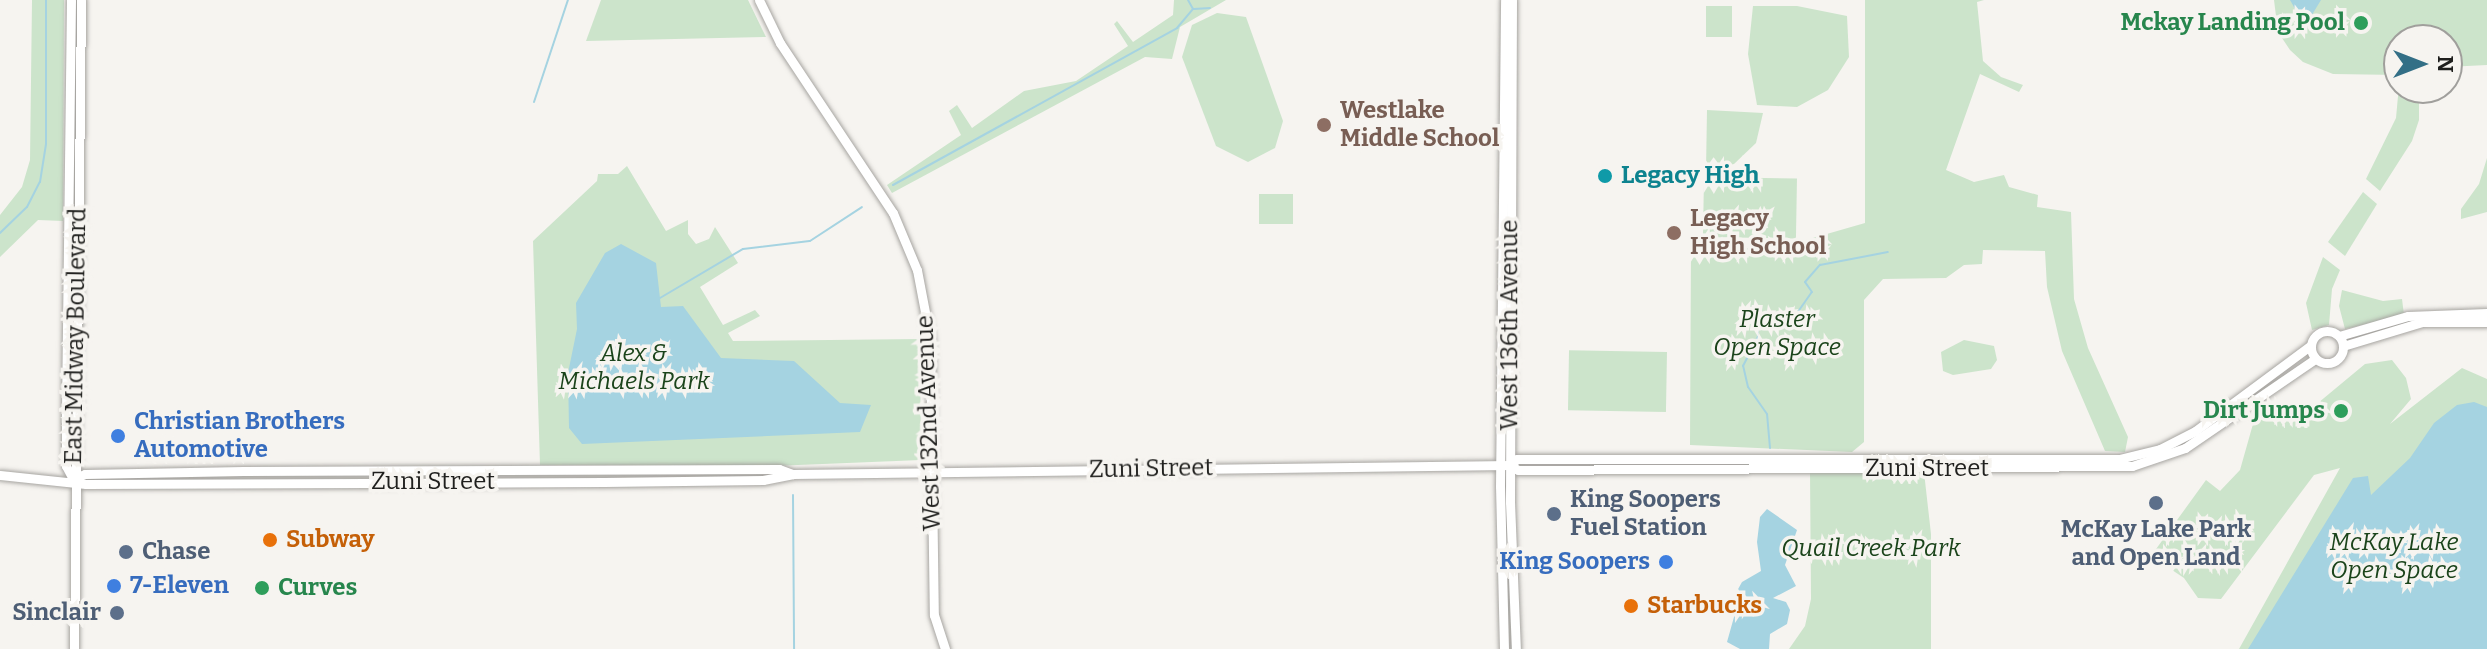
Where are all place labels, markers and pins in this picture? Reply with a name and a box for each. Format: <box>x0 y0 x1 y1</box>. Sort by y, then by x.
place label: Mckay Landing Pool <box>2120 9 2345 37</box>
marker: Mckay Landing Pool <box>2352 14 2370 32</box>
place label: Westlake Middle School <box>1340 97 1499 153</box>
marker: Westlake Middle School <box>1315 116 1333 134</box>
place label: Legacy High <box>1621 162 1760 190</box>
marker: Legacy High <box>1596 167 1614 185</box>
place label: Legacy High School <box>1690 205 1826 261</box>
marker: Legacy High School <box>1665 224 1683 242</box>
place label: Dirt Jumps <box>2203 397 2325 425</box>
marker: Dirt Jumps <box>2332 402 2350 420</box>
place label: Christian Brothers Automotive <box>134 408 345 464</box>
marker: Christian Brothers Automotive <box>109 427 127 445</box>
place label: King Soopers Fuel Station <box>1570 486 1721 542</box>
marker: McKay Lake Park and Open Land <box>2147 494 2165 512</box>
marker: King Soopers Fuel Station <box>1545 505 1563 523</box>
place label: McKay Lake Park and Open Land <box>2061 516 2251 572</box>
place label: Subway <box>286 526 375 554</box>
marker: Subway <box>261 531 279 549</box>
place label: Chase <box>142 538 210 566</box>
marker: Chase <box>117 543 135 561</box>
place label: King Soopers <box>1499 548 1650 576</box>
marker: King Soopers <box>1657 553 1675 571</box>
place label: 7-Eleven <box>130 572 229 600</box>
place label: Curves <box>278 574 357 602</box>
marker: 7-Eleven <box>105 577 123 595</box>
marker: Curves <box>253 579 271 597</box>
place label: Starbucks <box>1647 592 1762 620</box>
marker: Starbucks <box>1622 597 1640 615</box>
place label: Sinclair <box>12 599 101 627</box>
marker: Sinclair <box>108 604 126 622</box>

